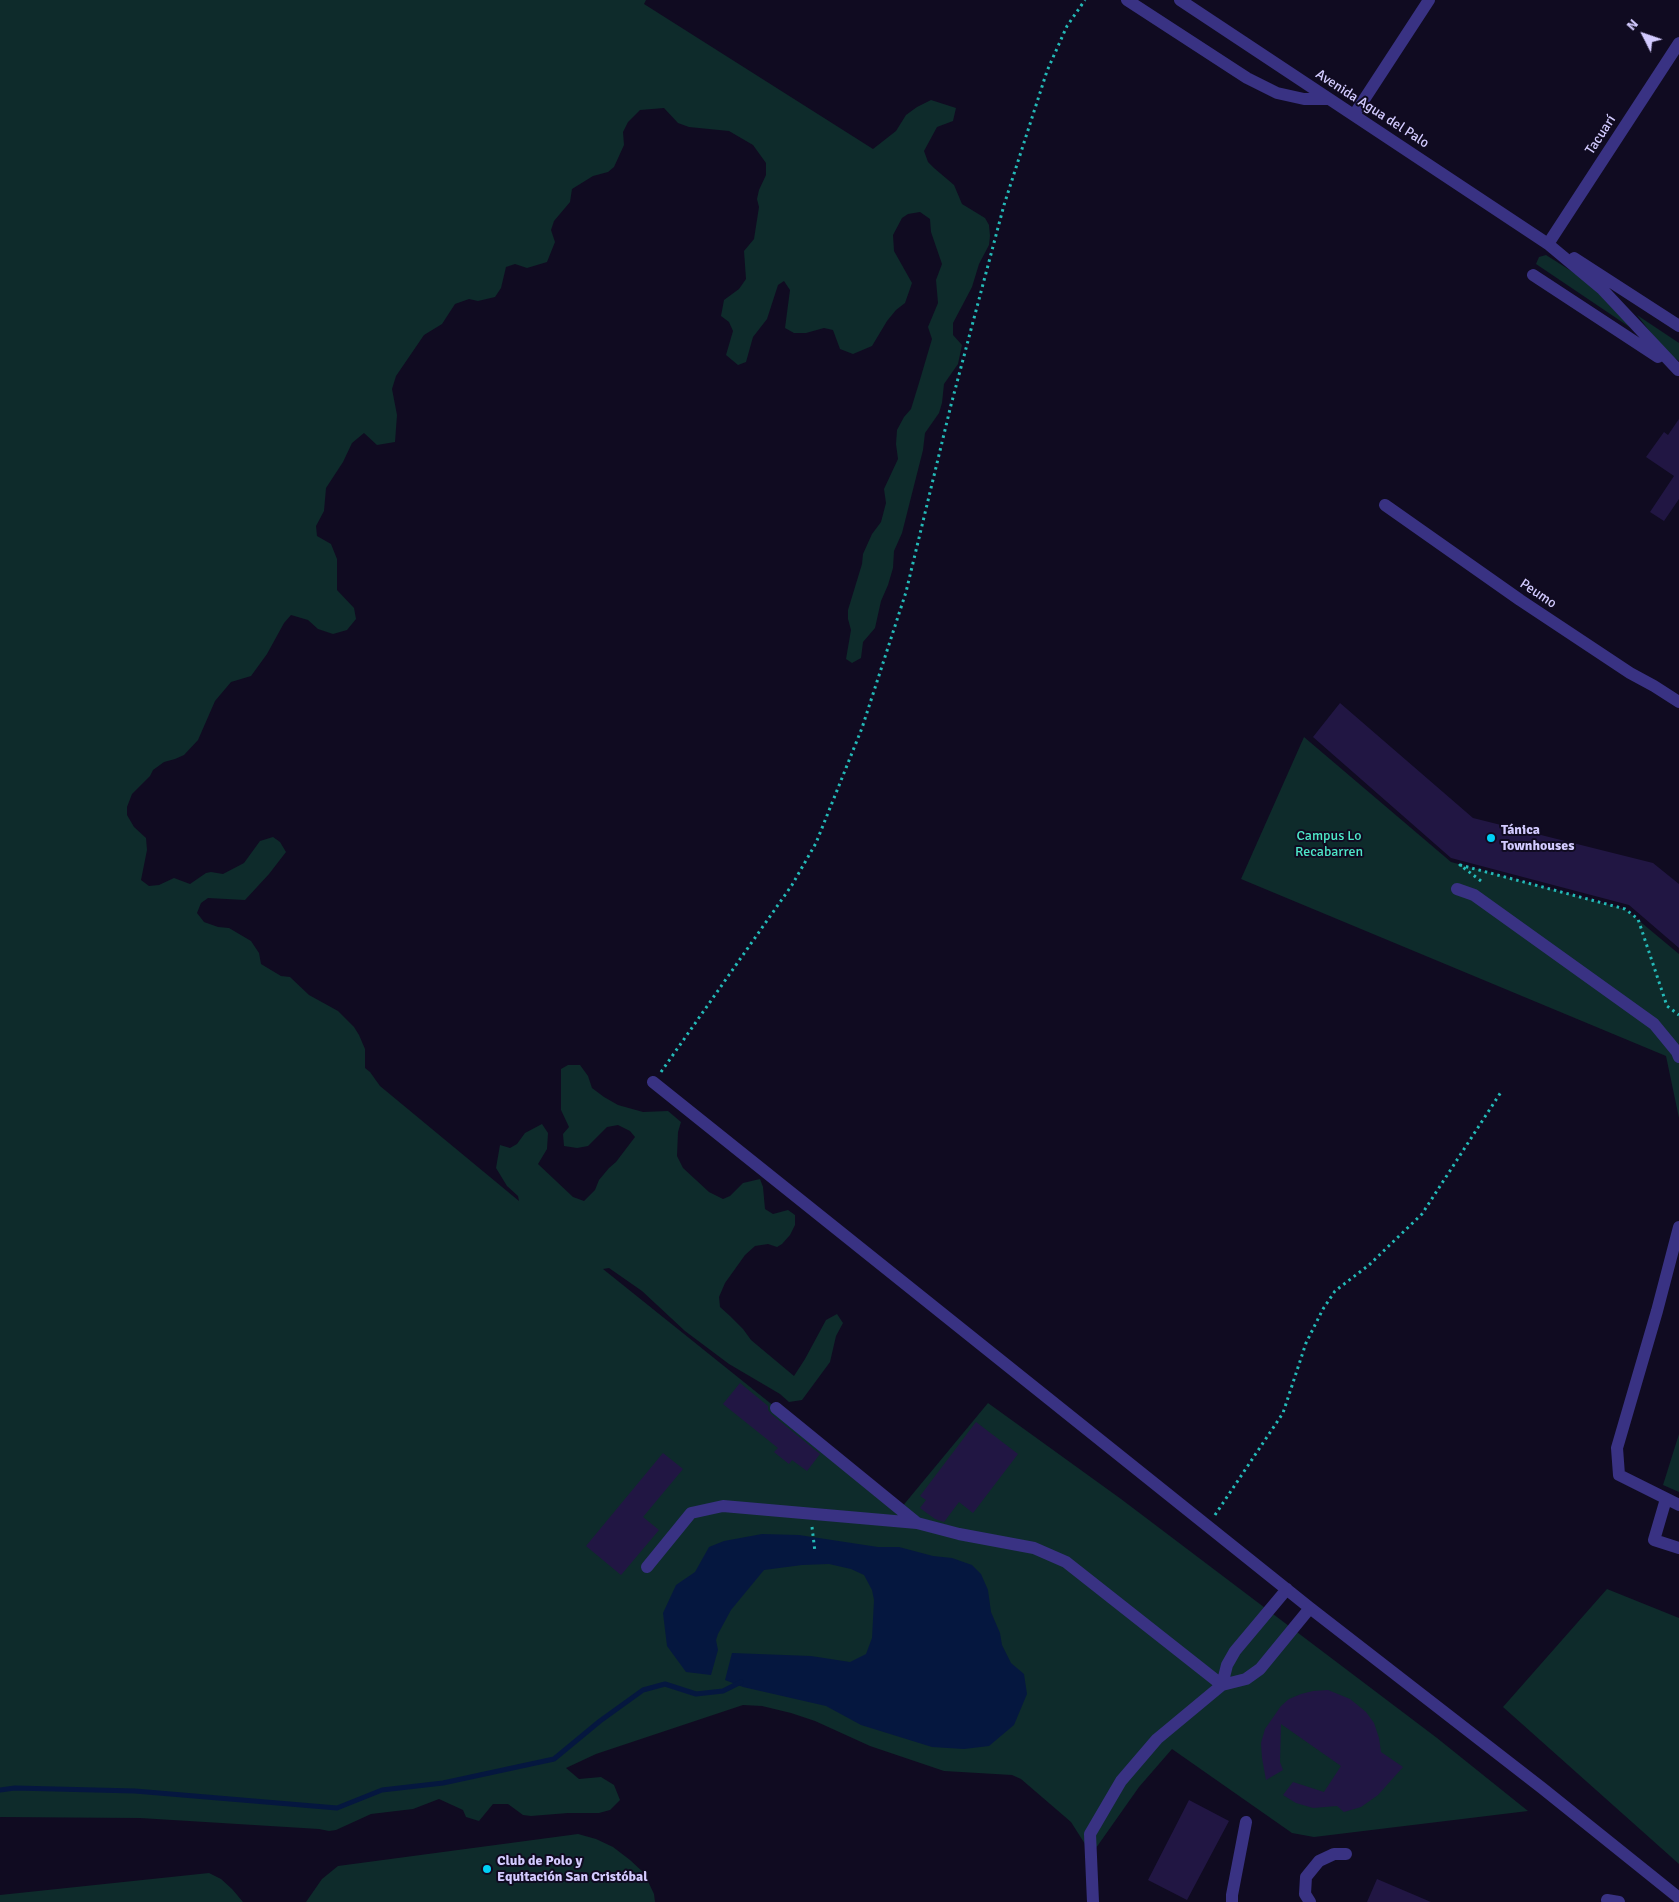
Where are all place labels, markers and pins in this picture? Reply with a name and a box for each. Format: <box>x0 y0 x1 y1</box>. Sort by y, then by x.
place label: Tánica Townhouses <box>1501 822 1574 854</box>
marker: Tánica Townhouses <box>1485 832 1497 844</box>
place label: Club de Polo y Equitación San Cristóbal <box>497 1853 648 1885</box>
marker: Club de Polo y Equitación San Cristóbal <box>481 1863 493 1875</box>

